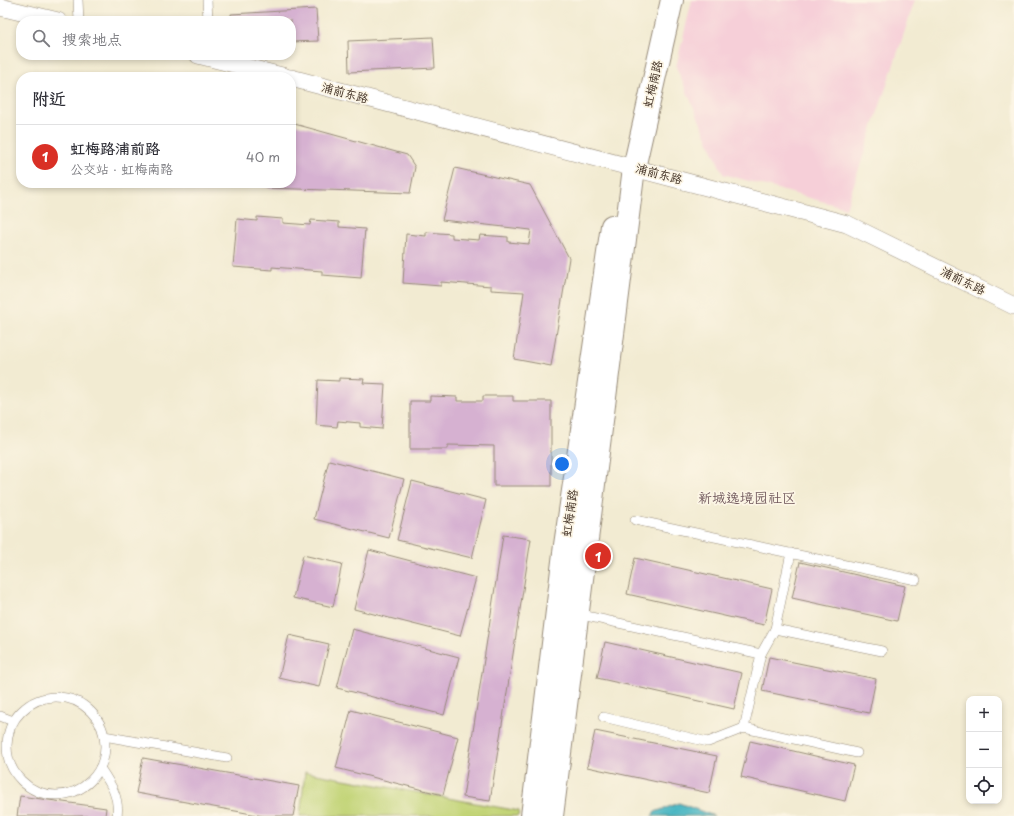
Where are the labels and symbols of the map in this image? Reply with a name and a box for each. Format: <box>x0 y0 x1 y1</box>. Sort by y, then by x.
street label: 虹梅南路 <box>638 58 666 109</box>
street label: 浦前东路 <box>320 77 371 107</box>
street label: 浦前东路 <box>634 158 685 188</box>
street label: 浦前东路 <box>938 261 989 299</box>
your location <box>552 454 572 474</box>
district label: 新城逸境园社区 <box>698 487 796 508</box>
street label: 虹梅南路 <box>557 488 581 538</box>
pin: 1 <box>585 541 611 571</box>

